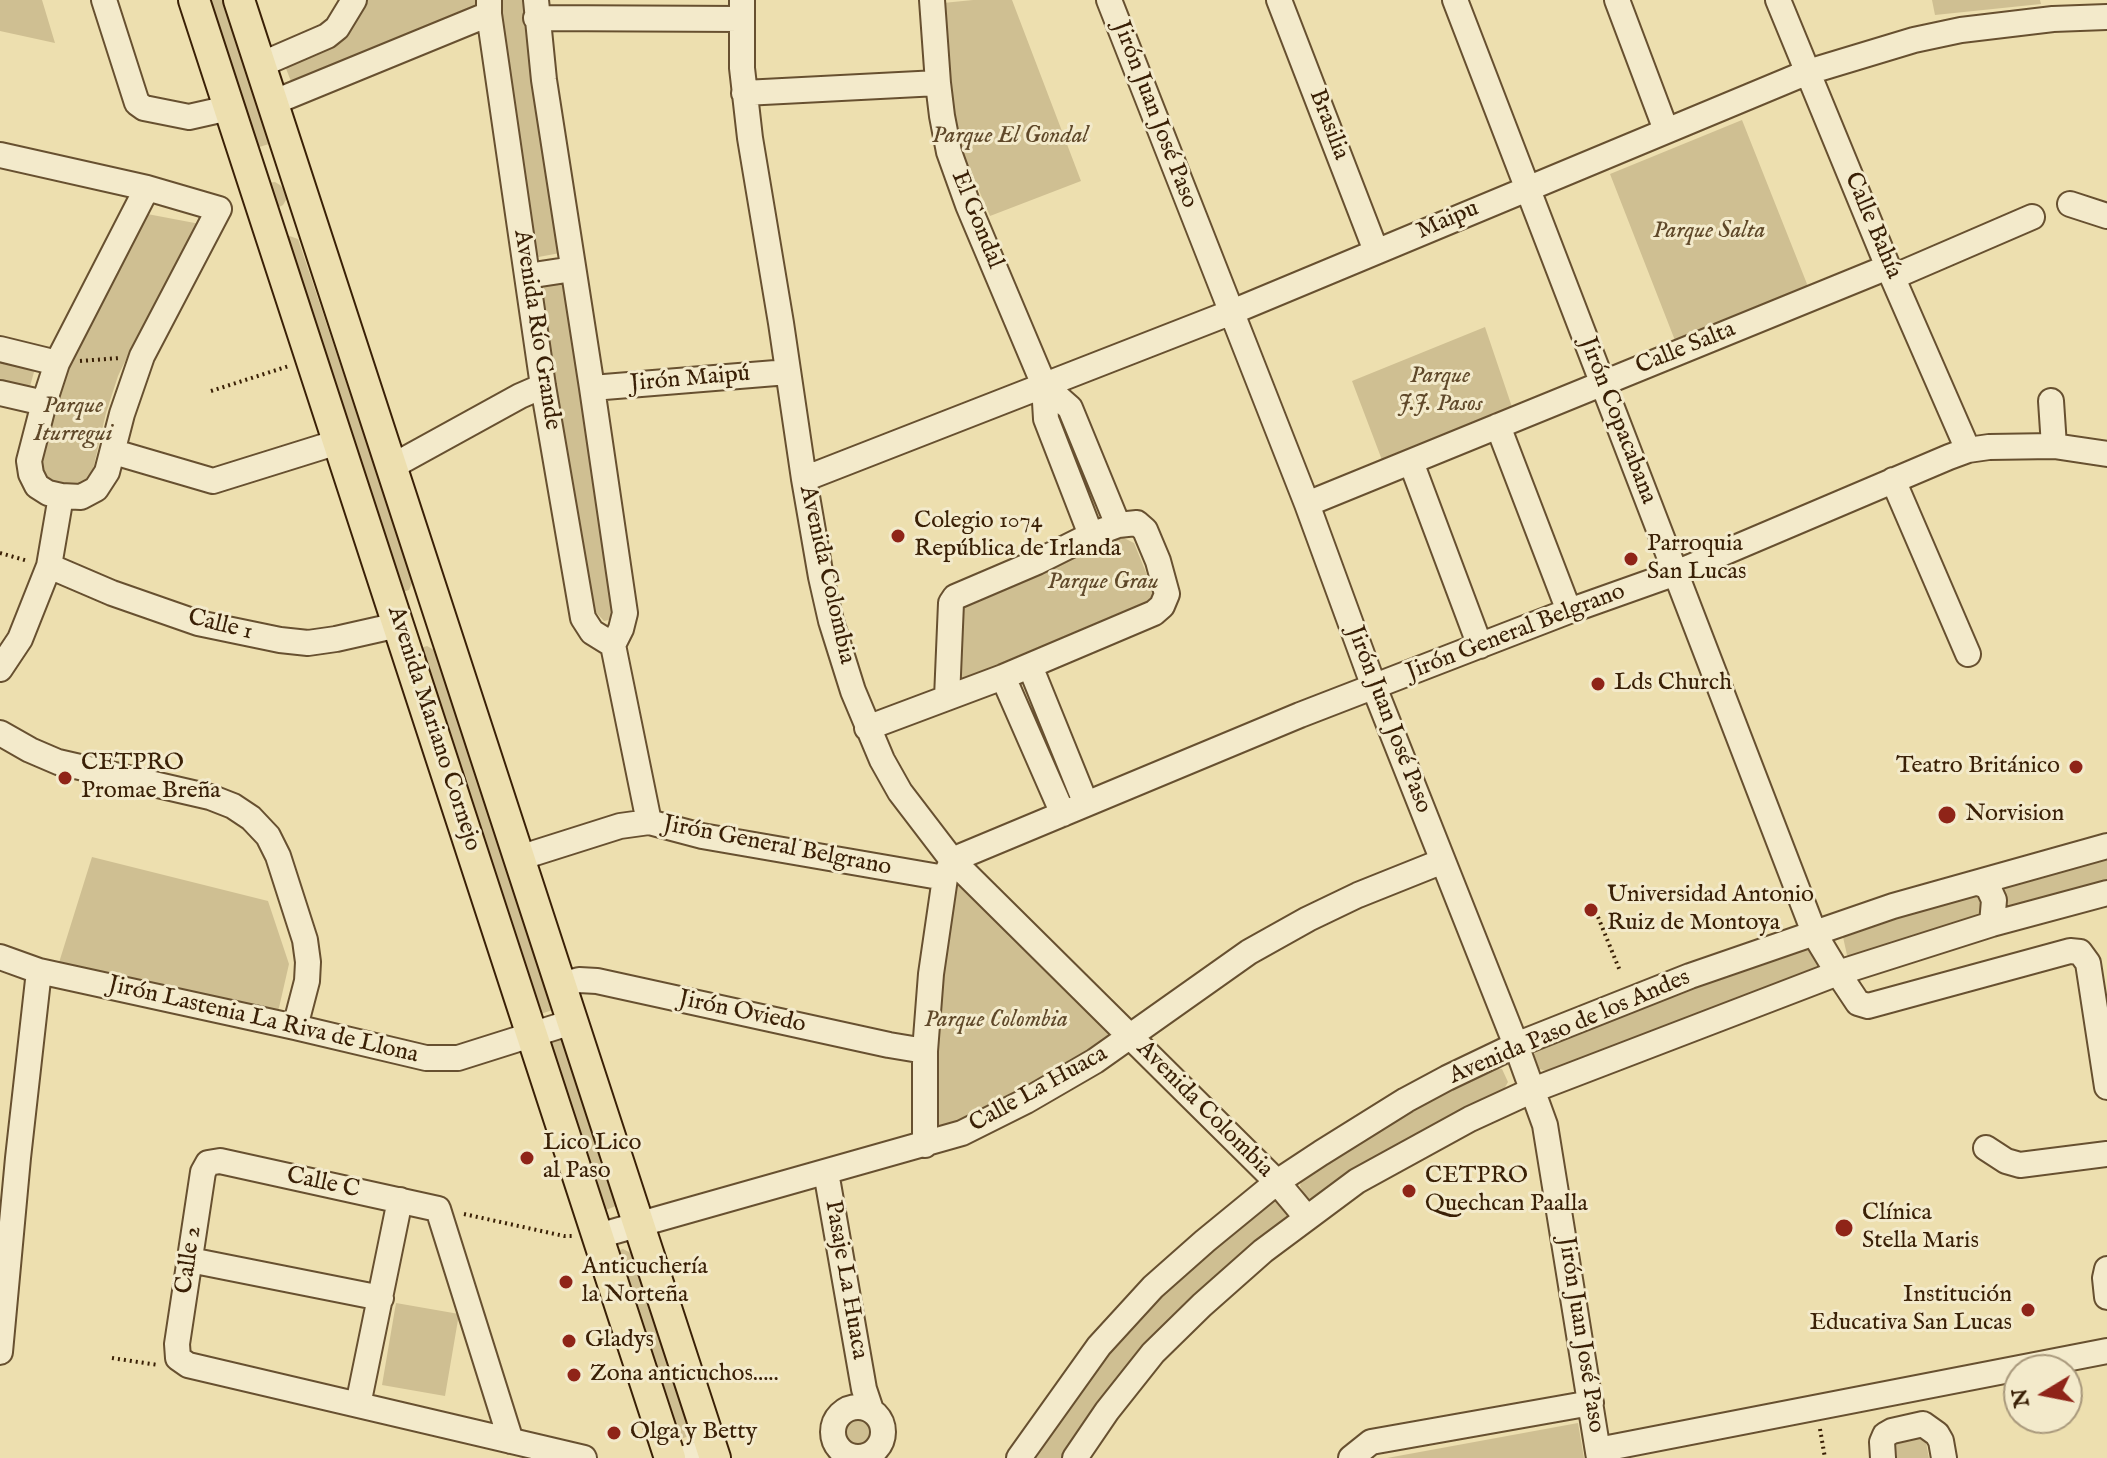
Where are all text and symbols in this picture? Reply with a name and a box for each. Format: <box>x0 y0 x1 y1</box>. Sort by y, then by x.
street label: Jirón Juan José Paso <box>1105 17 1203 213</box>
street label: Brasilia <box>1301 86 1355 164</box>
park label: Parque El Gondal <box>932 123 1088 151</box>
street label: El Gondal <box>943 167 1009 273</box>
street label: Calle Bahía <box>1837 169 1907 283</box>
street label: Maipu <box>1413 195 1483 247</box>
park label: Parque Salta <box>1653 218 1765 246</box>
street label: Avenida Río Grande <box>506 228 566 432</box>
street label: Calle Salta <box>1632 316 1740 382</box>
street label: Jirón Copacabana <box>1572 334 1662 508</box>
street label: Jirón Maipú <box>629 360 751 400</box>
park label: Parque J.J. Pasos <box>1397 363 1483 419</box>
park label: Parque Iturregui <box>33 393 113 449</box>
street label: Avenida Colombia <box>791 483 861 667</box>
place label: Colegio 1074 República de Irlanda <box>914 508 1121 564</box>
marker: Colegio 1074 República de Irlanda <box>889 527 907 545</box>
place label: Parroquia San Lucas <box>1647 531 1746 587</box>
marker: Parroquia San Lucas <box>1622 550 1640 568</box>
park label: Parque Grau <box>1047 569 1159 597</box>
street label: Jirón General Belgrano <box>1403 578 1629 688</box>
street label: Avenida Mariano Cornejo <box>380 603 486 855</box>
street label: Calle 1 <box>185 604 255 648</box>
street label: Jirón Juan José Paso <box>1339 622 1437 818</box>
place label: Lds Church <box>1614 670 1732 698</box>
marker: Lds Church <box>1589 675 1607 693</box>
place label: CETPRO Promae Breña <box>81 750 221 806</box>
place label: Teatro Británico <box>1896 753 2060 781</box>
marker: Teatro Británico <box>2067 758 2085 776</box>
marker: CETPRO Promae Breña <box>56 769 74 787</box>
place label: Norvision <box>1965 801 2064 829</box>
marker: Norvision <box>1936 804 1958 826</box>
street label: Jirón General Belgrano <box>660 811 894 883</box>
place label: Universidad Antonio Ruiz de Montoya <box>1607 882 1814 938</box>
marker: Universidad Antonio Ruiz de Montoya <box>1582 901 1600 919</box>
street label: Avenida Paso de los Andes <box>1445 964 1695 1092</box>
street label: Jirón Lastenia La Riva de Llona <box>105 971 421 1071</box>
street label: Jirón Oviedo <box>676 985 808 1041</box>
park label: Parque Colombia <box>924 1007 1068 1035</box>
street label: Avenida Colombia <box>1129 1035 1279 1185</box>
street label: Calle La Huaca <box>965 1040 1113 1140</box>
place label: Lico Lico al Paso <box>543 1130 641 1186</box>
marker: Lico Lico al Paso <box>518 1149 536 1167</box>
street label: Calle C <box>284 1162 362 1206</box>
place label: CETPRO Quechcan Paalla <box>1425 1163 1588 1219</box>
marker: CETPRO Quechcan Paalla <box>1400 1182 1418 1200</box>
street label: Pasaje La Huaca <box>817 1198 873 1362</box>
place label: Clínica Stella Maris <box>1862 1200 1979 1256</box>
marker: Clínica Stella Maris <box>1833 1217 1855 1239</box>
street label: Calle 2 <box>171 1224 209 1296</box>
street label: Jirón Juan José Paso <box>1550 1235 1610 1435</box>
place label: Anticuchería la Norteña <box>582 1254 708 1310</box>
marker: Anticuchería la Norteña <box>557 1273 575 1291</box>
place label: Institución Educativa San Lucas <box>1809 1282 2012 1338</box>
marker: Institución Educativa San Lucas <box>2019 1301 2037 1319</box>
place label: Gladys <box>585 1327 654 1355</box>
marker: Gladys <box>560 1332 578 1350</box>
north arrow <box>2003 1354 2083 1434</box>
place label: Zona anticuchos..... <box>590 1361 779 1389</box>
marker: Zona anticuchos..... <box>565 1366 583 1384</box>
text: N <box>2006 1386 2037 1410</box>
place label: Olga y Betty <box>630 1419 757 1447</box>
marker: Olga y Betty <box>605 1424 623 1442</box>

